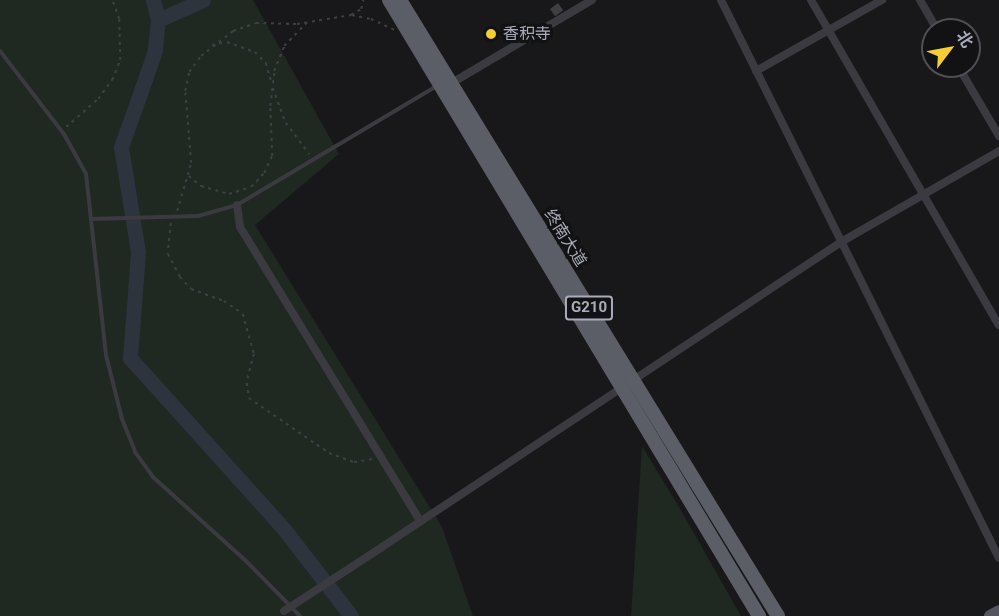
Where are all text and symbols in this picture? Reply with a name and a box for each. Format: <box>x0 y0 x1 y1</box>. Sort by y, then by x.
north arrow <box>921 18 981 78</box>
place label: 香积寺 <box>503 24 551 44</box>
marker: 香积寺 <box>484 27 498 41</box>
text: 北 <box>953 27 977 51</box>
street label: 终南大道 <box>540 206 590 270</box>
road number: G210 <box>564 296 614 320</box>

